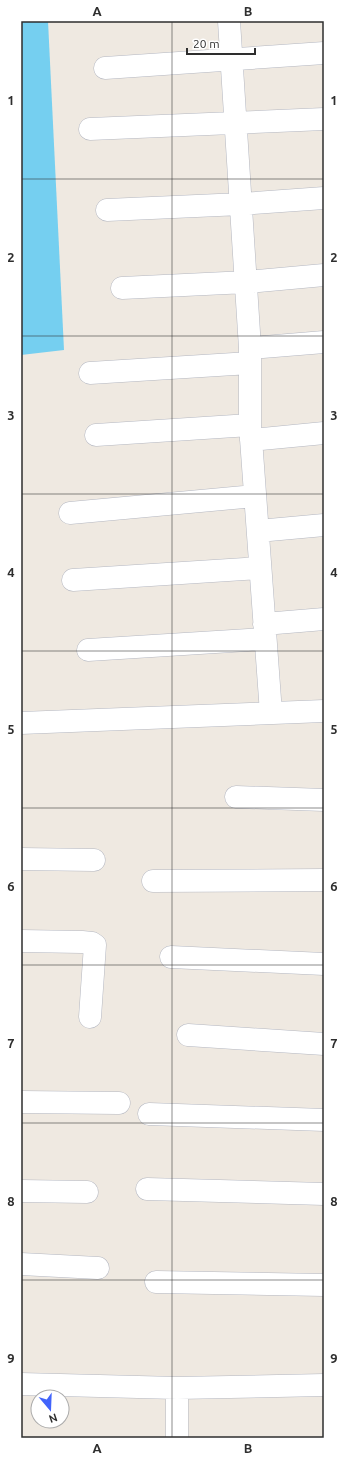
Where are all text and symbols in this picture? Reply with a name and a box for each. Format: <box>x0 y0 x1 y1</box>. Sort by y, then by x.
text: A <box>92 4 102 18</box>
text: B <box>244 4 253 18</box>
scale bar <box>187 30 255 56</box>
text: 20 m <box>193 37 220 50</box>
text: 1 <box>7 93 15 107</box>
text: 1 <box>330 93 338 107</box>
text: 2 <box>7 250 15 264</box>
text: 2 <box>330 250 338 264</box>
text: 3 <box>7 408 15 422</box>
text: 3 <box>330 408 338 422</box>
text: 4 <box>7 565 15 579</box>
text: 4 <box>330 565 338 579</box>
text: 5 <box>7 722 15 736</box>
text: 5 <box>330 722 338 736</box>
text: 6 <box>7 879 15 893</box>
text: 6 <box>330 879 338 893</box>
text: 7 <box>7 1036 15 1050</box>
text: 7 <box>330 1036 338 1050</box>
text: 8 <box>7 1194 15 1208</box>
text: 8 <box>330 1194 338 1208</box>
text: 9 <box>7 1351 15 1365</box>
text: 9 <box>330 1351 338 1365</box>
north arrow <box>30 1389 70 1429</box>
text: N <box>47 1411 59 1425</box>
text: A <box>92 1441 102 1455</box>
text: B <box>244 1441 253 1455</box>

